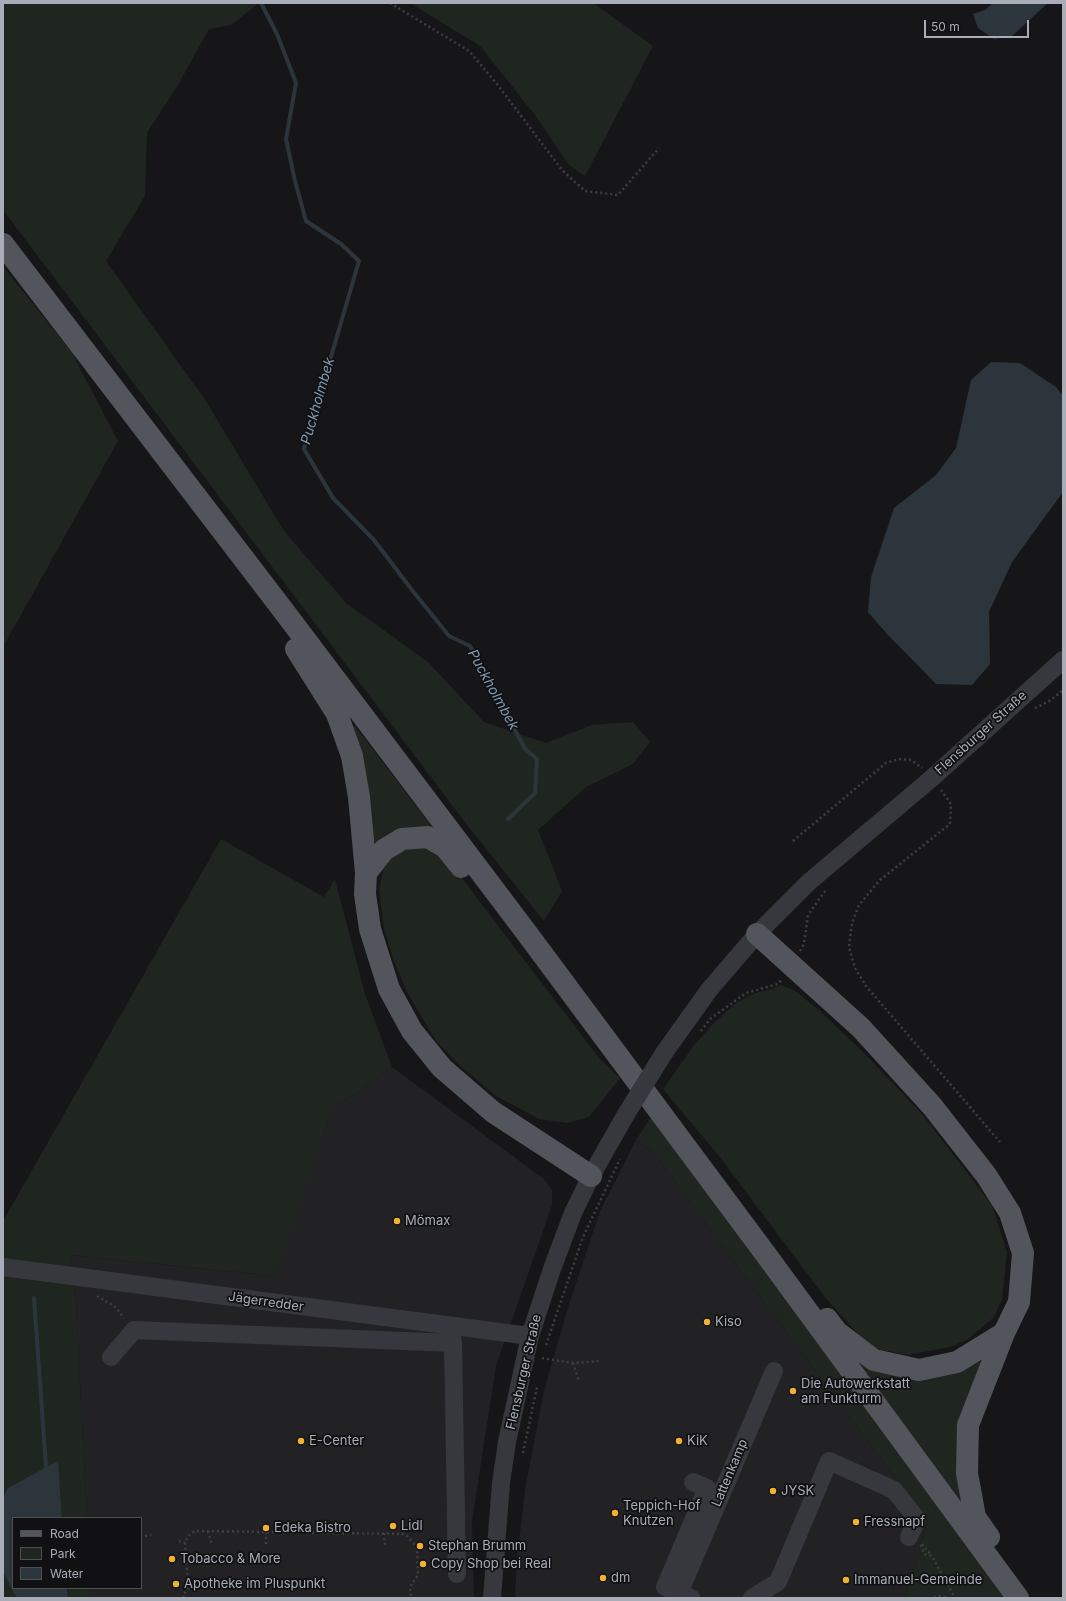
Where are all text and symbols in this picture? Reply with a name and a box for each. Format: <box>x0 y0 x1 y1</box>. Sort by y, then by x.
scale bar <box>926 12 1031 38</box>
text: 50 m <box>931 19 960 34</box>
water label: Puckholmbek <box>298 356 338 446</box>
water label: Puckholmbek <box>464 647 522 733</box>
street label: Flensburger Straße <box>932 688 1030 778</box>
place label: Mömax <box>405 1213 450 1229</box>
marker: Mömax <box>392 1216 402 1226</box>
street label: Jägerredder <box>227 1289 305 1315</box>
street label: Flensburger Straße <box>503 1313 545 1431</box>
place label: Kiso <box>715 1314 742 1330</box>
marker: Kiso <box>702 1317 712 1327</box>
place label: Die Autowerkstatt am Funkturm <box>801 1376 910 1407</box>
marker: Die Autowerkstatt am Funkturm <box>788 1386 798 1396</box>
place label: E-Center <box>309 1433 364 1449</box>
place label: KiK <box>687 1433 708 1449</box>
marker: E-Center <box>296 1436 306 1446</box>
marker: KiK <box>674 1436 684 1446</box>
street label: Lattenkamp <box>709 1437 751 1509</box>
place label: JYSK <box>781 1483 814 1499</box>
marker: JYSK <box>768 1486 778 1496</box>
place label: Teppich-Hof Knutzen <box>623 1498 700 1529</box>
marker: Teppich-Hof Knutzen <box>610 1508 620 1518</box>
place label: Fressnapf <box>864 1514 925 1530</box>
legend <box>12 1517 142 1589</box>
marker: Fressnapf <box>851 1517 861 1527</box>
place label: Lidl <box>401 1518 423 1534</box>
place label: Edeka Bistro <box>274 1520 351 1536</box>
marker: Lidl <box>388 1521 398 1531</box>
marker: Edeka Bistro <box>261 1523 271 1533</box>
text: Road <box>50 1526 79 1541</box>
place label: Stephan Brumm <box>428 1538 526 1554</box>
marker: Stephan Brumm <box>415 1541 425 1551</box>
text: Park <box>50 1546 76 1561</box>
place label: Tobacco & More <box>180 1551 281 1567</box>
marker: Tobacco & More <box>167 1554 177 1564</box>
place label: Copy Shop bei Real <box>431 1556 551 1572</box>
marker: Copy Shop bei Real <box>418 1559 428 1569</box>
text: Water <box>50 1566 83 1581</box>
place label: dm <box>611 1570 630 1586</box>
place label: Immanuel-Gemeinde <box>854 1572 982 1588</box>
marker: dm <box>598 1573 608 1583</box>
marker: Immanuel-Gemeinde <box>841 1575 851 1585</box>
place label: Apotheke im Pluspunkt <box>184 1576 325 1592</box>
marker: Apotheke im Pluspunkt <box>171 1579 181 1589</box>

